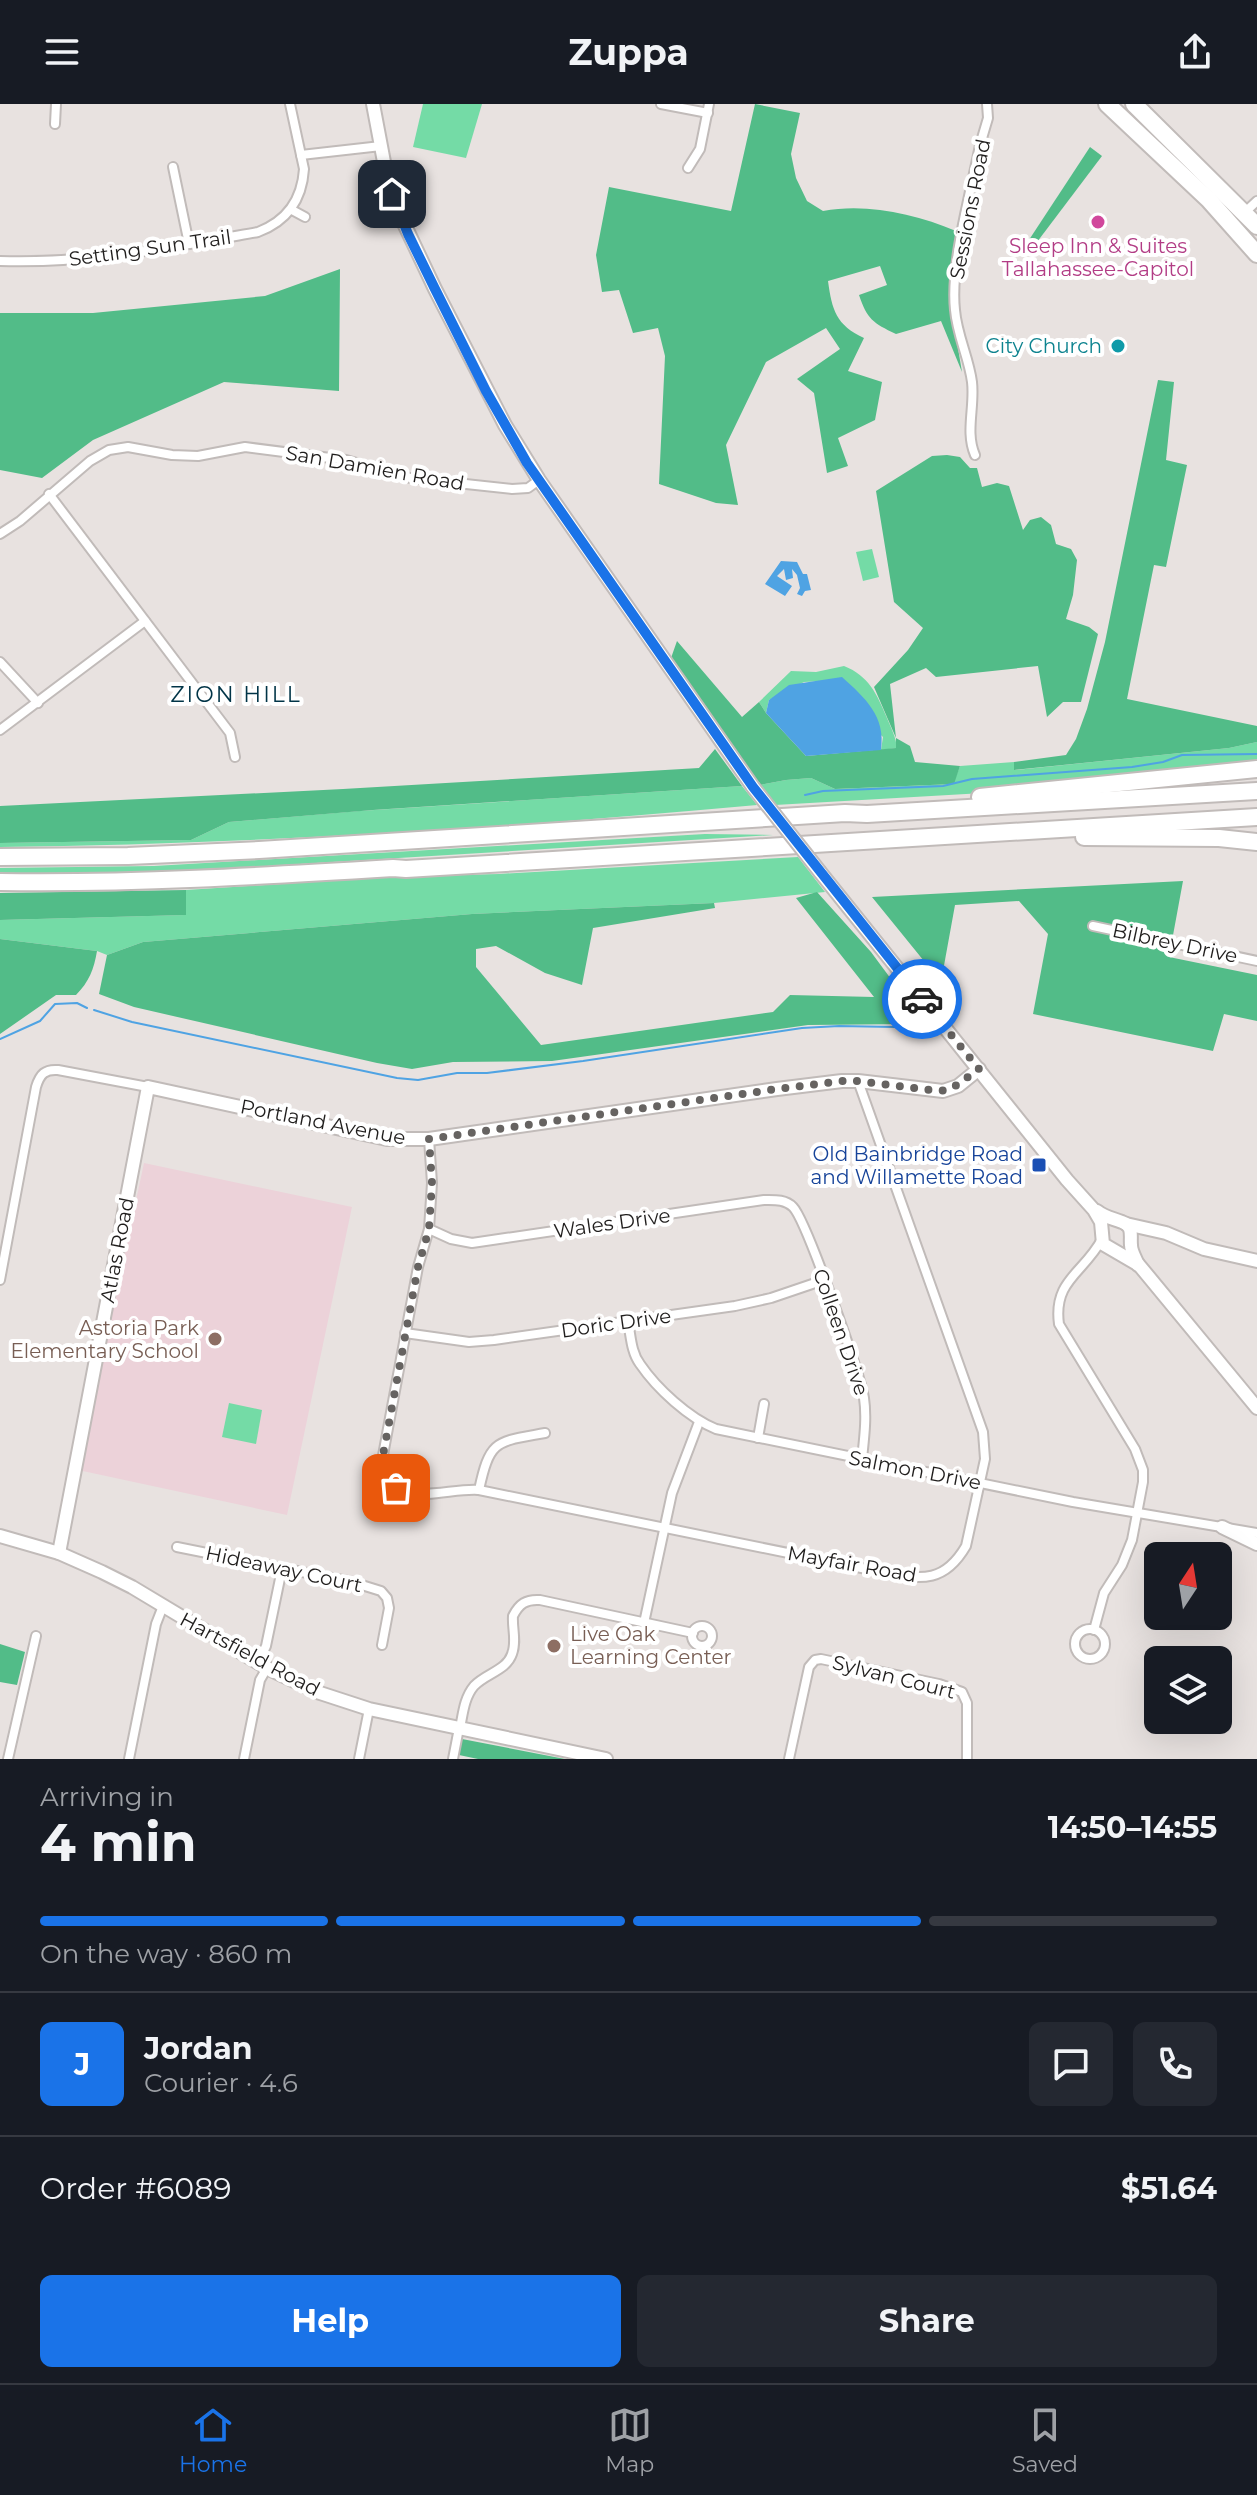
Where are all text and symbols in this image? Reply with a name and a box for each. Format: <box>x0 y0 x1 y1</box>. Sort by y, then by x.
icon: menu <box>40 30 84 74</box>
text: Zuppa <box>568 30 689 74</box>
icon: share <box>1173 30 1217 74</box>
street label: Sessions Road <box>945 137 995 281</box>
pin <box>358 160 426 228</box>
icon: home <box>370 172 414 216</box>
marker: Sleep Inn & Suites Tallahassee-Capitol <box>1089 213 1107 231</box>
street label: Setting Sun Trail <box>67 225 233 271</box>
place label: Sleep Inn & Suites Tallahassee-Capitol <box>1002 234 1194 281</box>
place label: City Church <box>986 334 1102 358</box>
marker: City Church <box>1109 337 1127 355</box>
street label: San Damien Road <box>284 440 466 496</box>
district label: ZION HILL <box>170 681 302 708</box>
street label: Bilbrey Drive <box>1110 918 1240 968</box>
courier <box>882 959 962 1039</box>
icon: car <box>900 977 944 1021</box>
street label: Portland Avenue <box>238 1094 408 1150</box>
place label: Old Bainbridge Road and Willamette Road <box>811 1142 1023 1189</box>
marker: Old Bainbridge Road and Willamette Road <box>1030 1156 1048 1174</box>
street label: Atlas Road <box>95 1195 139 1305</box>
street label: Wales Drive <box>552 1203 672 1243</box>
street label: Colleen Drive <box>808 1266 874 1398</box>
street label: Doric Drive <box>559 1303 673 1343</box>
place label: Astoria Park Elementary School <box>10 1316 199 1363</box>
marker: Astoria Park Elementary School <box>206 1330 224 1348</box>
street label: Salmon Drive <box>847 1445 983 1495</box>
pin <box>362 1454 430 1522</box>
icon: bag <box>374 1466 418 1510</box>
street label: Hideaway Court <box>204 1541 364 1597</box>
street label: Mayfair Road <box>786 1541 918 1587</box>
north arrow <box>1144 1542 1232 1630</box>
map controls <box>1144 1542 1232 1734</box>
street label: Hartsfield Road <box>176 1607 324 1701</box>
place label: Live Oak Learning Center <box>570 1622 732 1669</box>
marker: Live Oak Learning Center <box>545 1637 563 1655</box>
button: layers <box>1144 1646 1232 1734</box>
street label: Sylvan Court <box>830 1650 958 1704</box>
text: Arriving in <box>40 1781 174 1813</box>
text: 14:50–14:55 <box>1048 1809 1217 1846</box>
text: 4 min <box>40 1811 197 1874</box>
text: On the way · 860 m <box>40 1938 292 1970</box>
button: chat <box>1029 2022 1113 2106</box>
button: phone <box>1133 2022 1217 2106</box>
text: Jordan <box>144 2030 253 2067</box>
text: J <box>74 2046 90 2083</box>
text: Courier · 4.6 <box>144 2067 298 2099</box>
text: Order #6089 <box>40 2170 232 2207</box>
text: $51.64 <box>1121 2170 1217 2207</box>
button: Help <box>40 2275 621 2367</box>
button: Share <box>637 2275 1217 2367</box>
tab: Home <box>179 2403 247 2478</box>
tab: Map <box>605 2403 654 2478</box>
tab: Saved <box>1012 2403 1078 2478</box>

